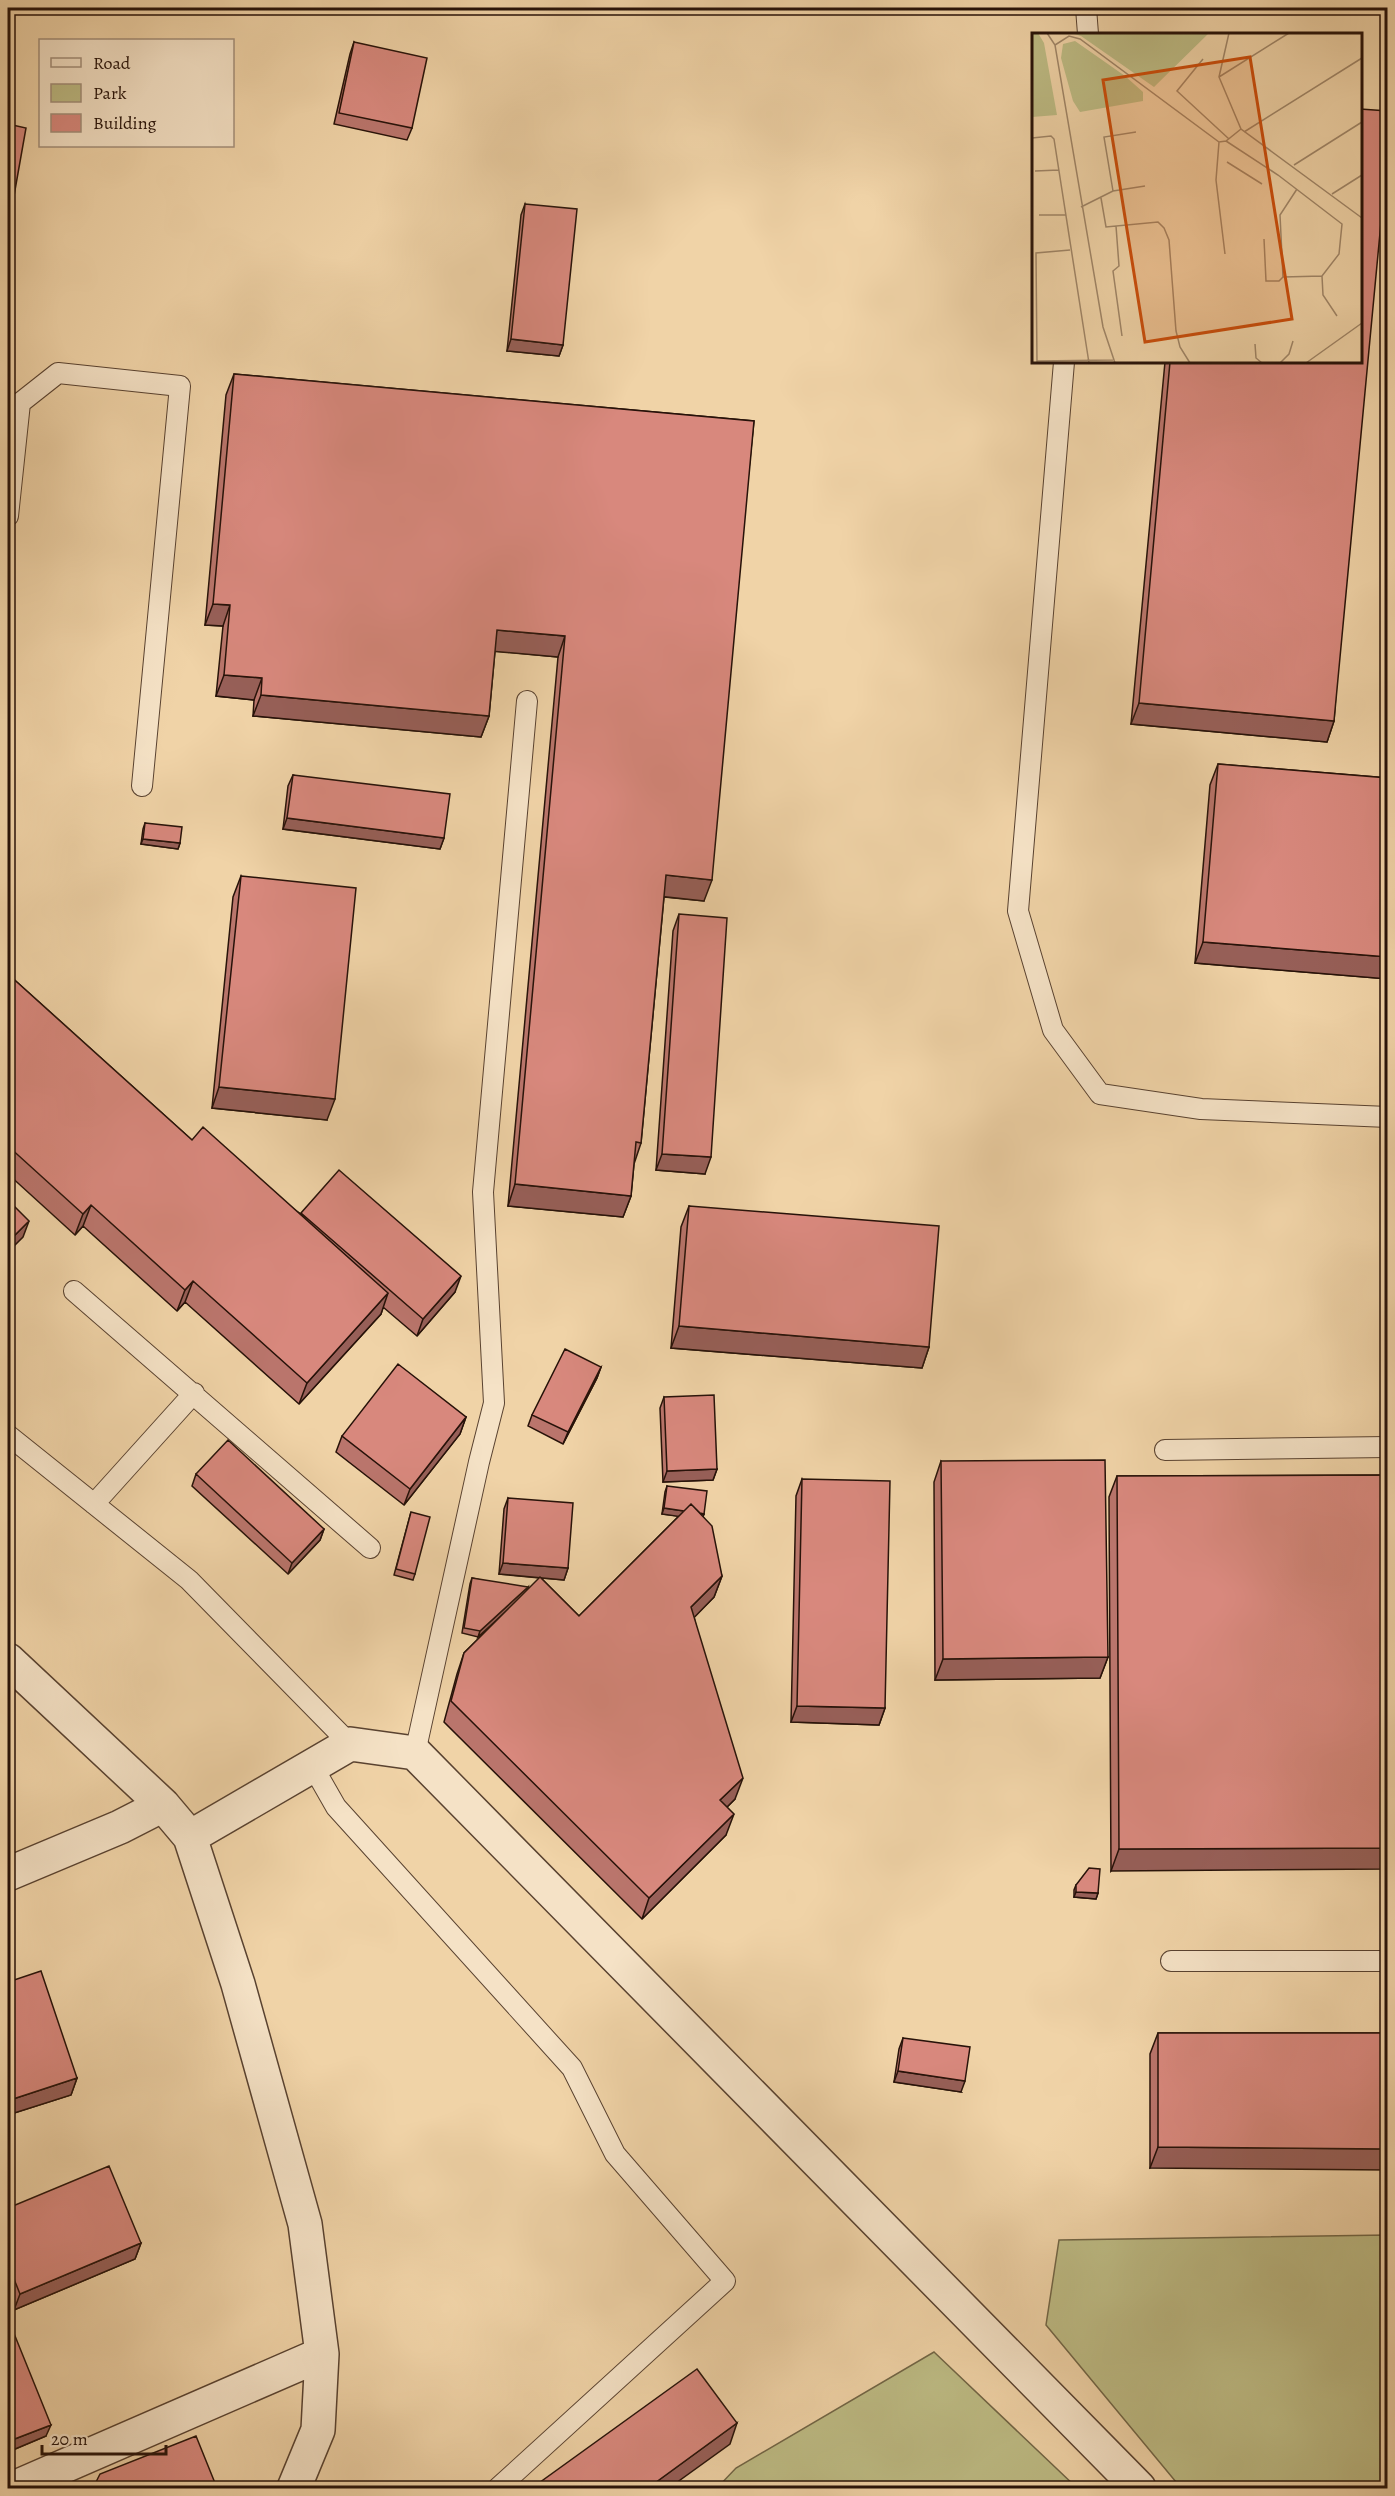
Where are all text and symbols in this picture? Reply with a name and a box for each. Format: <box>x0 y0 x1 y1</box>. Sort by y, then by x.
inset map <box>1032 33 1362 363</box>
legend <box>39 39 234 147</box>
text: Road <box>93 51 131 75</box>
text: Park <box>93 81 127 105</box>
text: Building <box>93 111 157 135</box>
scale bar <box>42 2418 166 2456</box>
text: 20 m <box>51 2427 88 2451</box>

